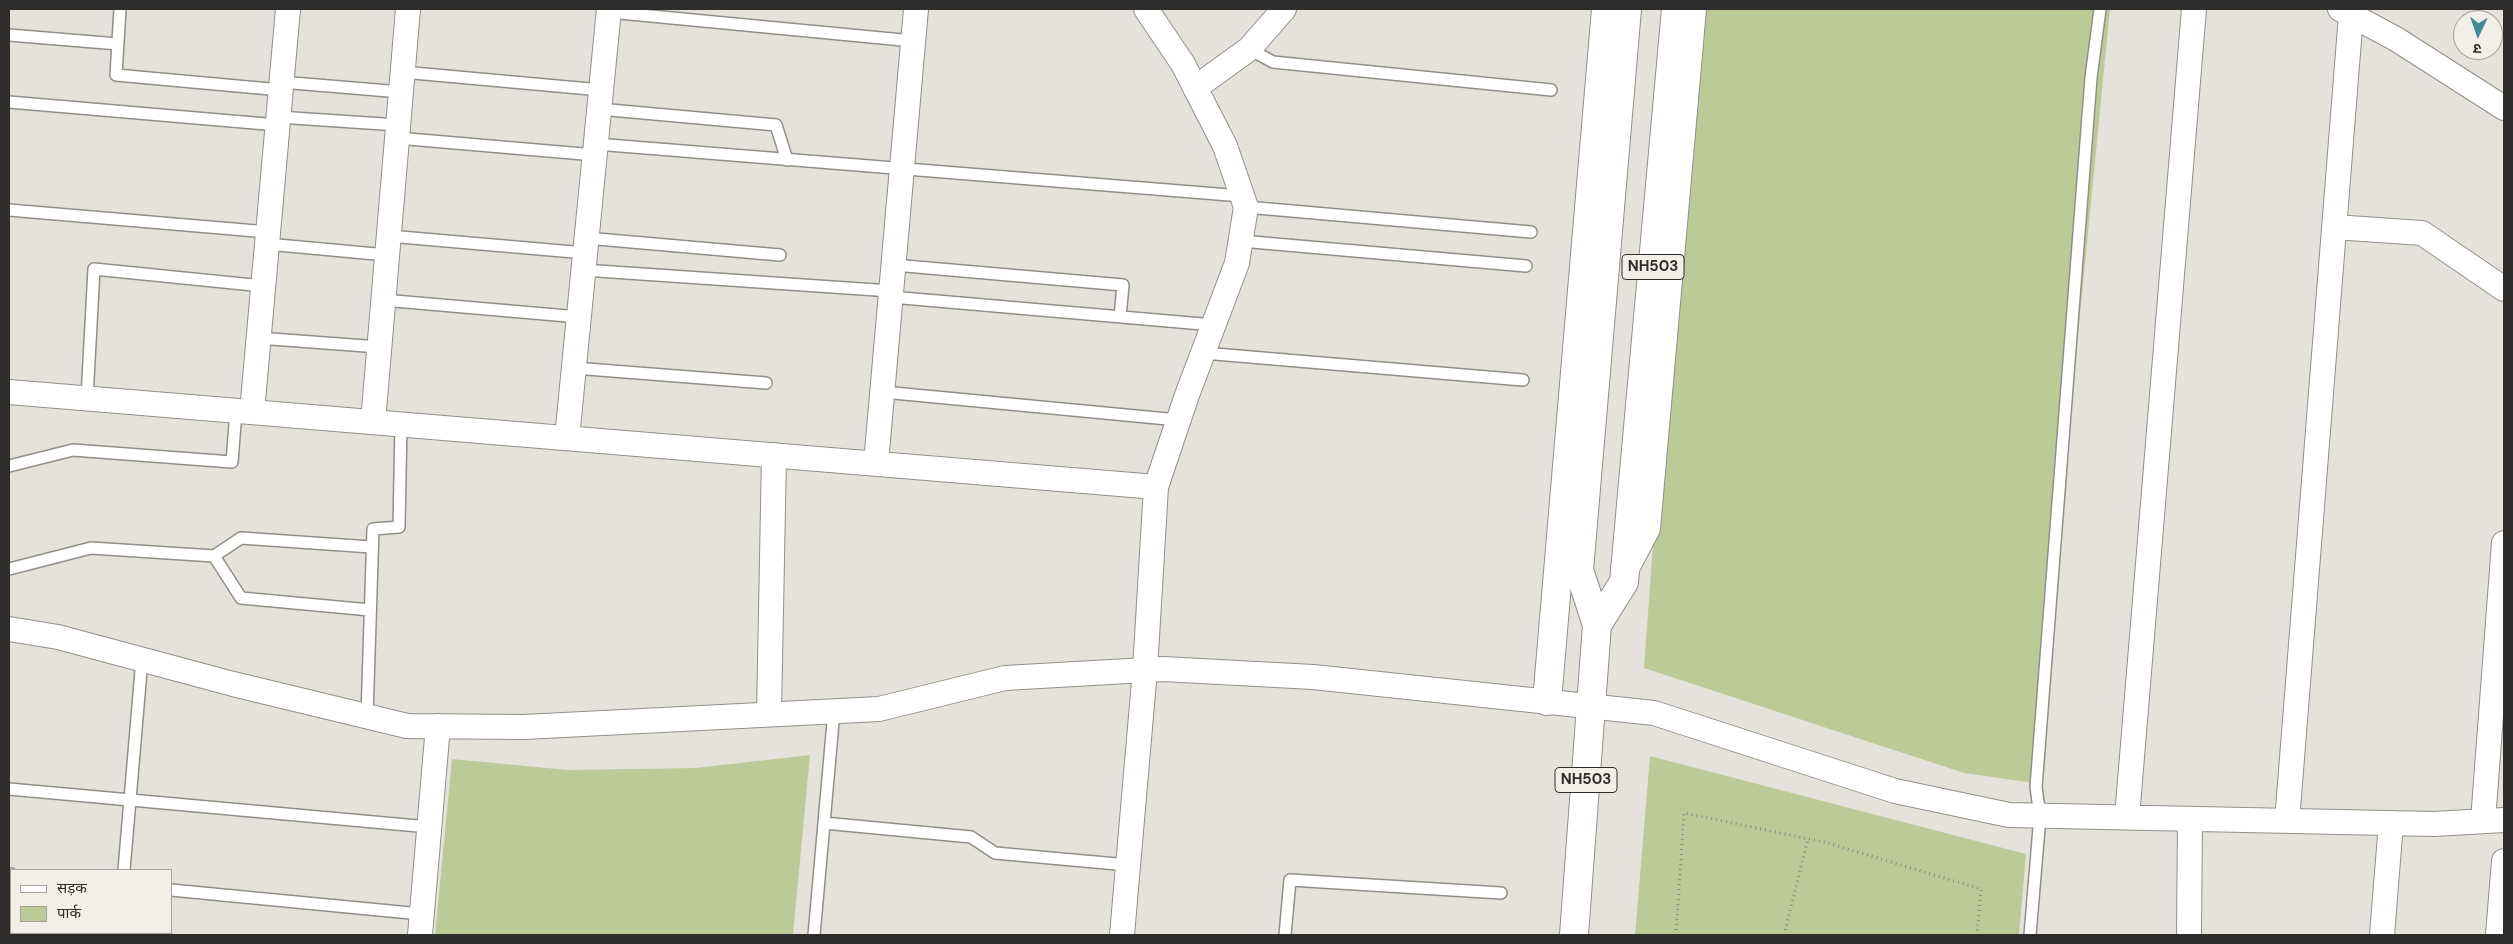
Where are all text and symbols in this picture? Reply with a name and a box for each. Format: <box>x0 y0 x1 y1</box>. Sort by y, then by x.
north arrow <box>2453 10 2503 60</box>
text: उ <box>2473 40 2482 58</box>
road number: NH503 <box>1622 254 1684 280</box>
road number: NH503 <box>1555 768 1617 792</box>
legend <box>10 869 172 934</box>
text: सड़क <box>57 878 87 898</box>
text: पार्क <box>57 903 81 923</box>

